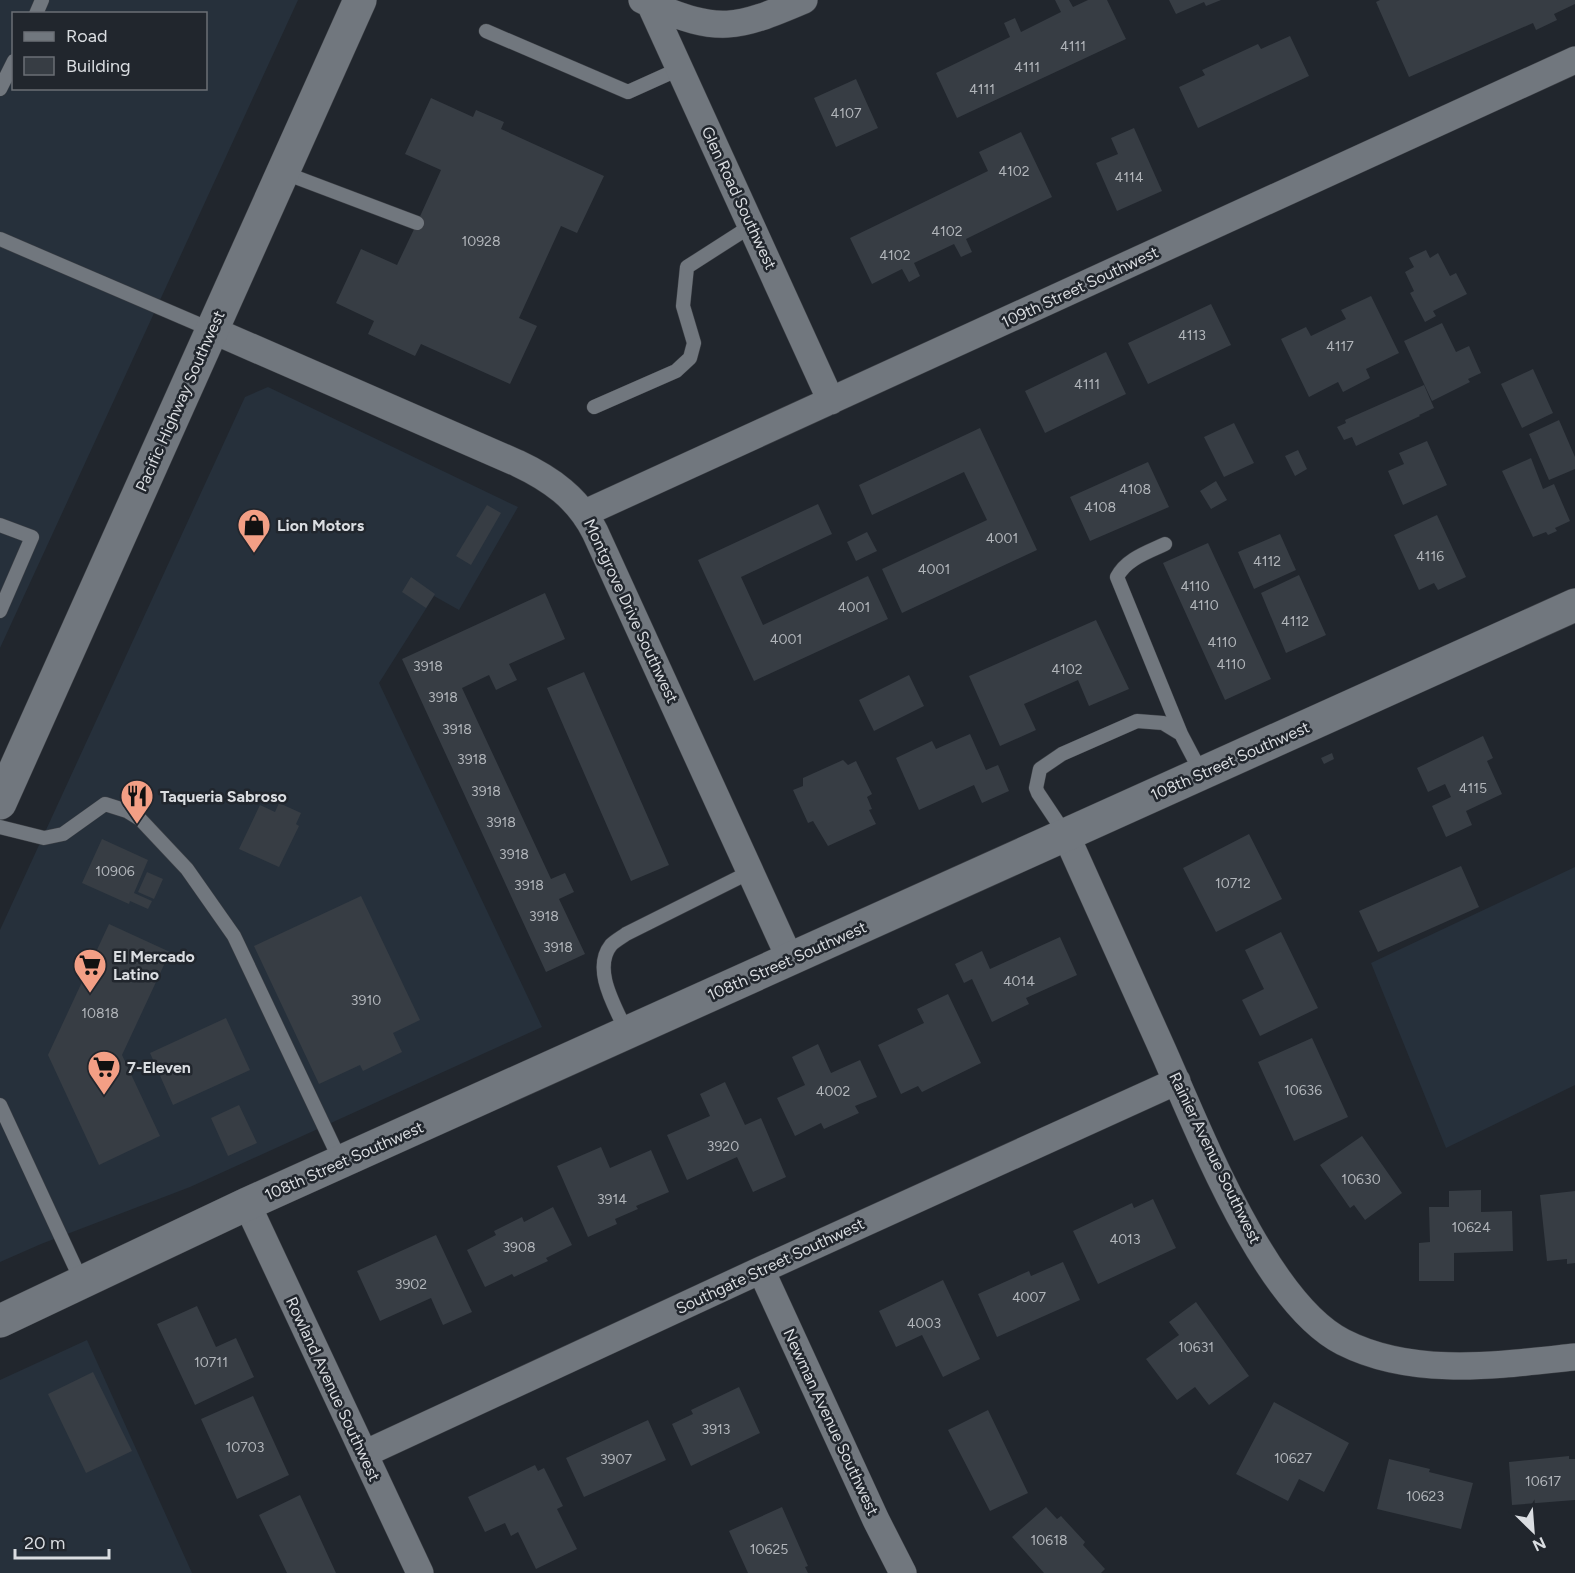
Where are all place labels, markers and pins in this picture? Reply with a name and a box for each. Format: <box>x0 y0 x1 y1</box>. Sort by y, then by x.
shop icon: Lion Motors <box>236 507 272 554</box>
place label: Lion Motors <box>277 516 365 535</box>
restaurant icon: Taqueria Sabroso <box>119 778 155 825</box>
place label: Taqueria Sabroso <box>160 787 287 806</box>
supermarket icon: El Mercado Latino <box>72 947 108 994</box>
place label: El Mercado Latino <box>113 947 195 984</box>
supermarket icon: 7-Eleven <box>86 1049 122 1096</box>
place label: 7-Eleven <box>127 1058 191 1077</box>

